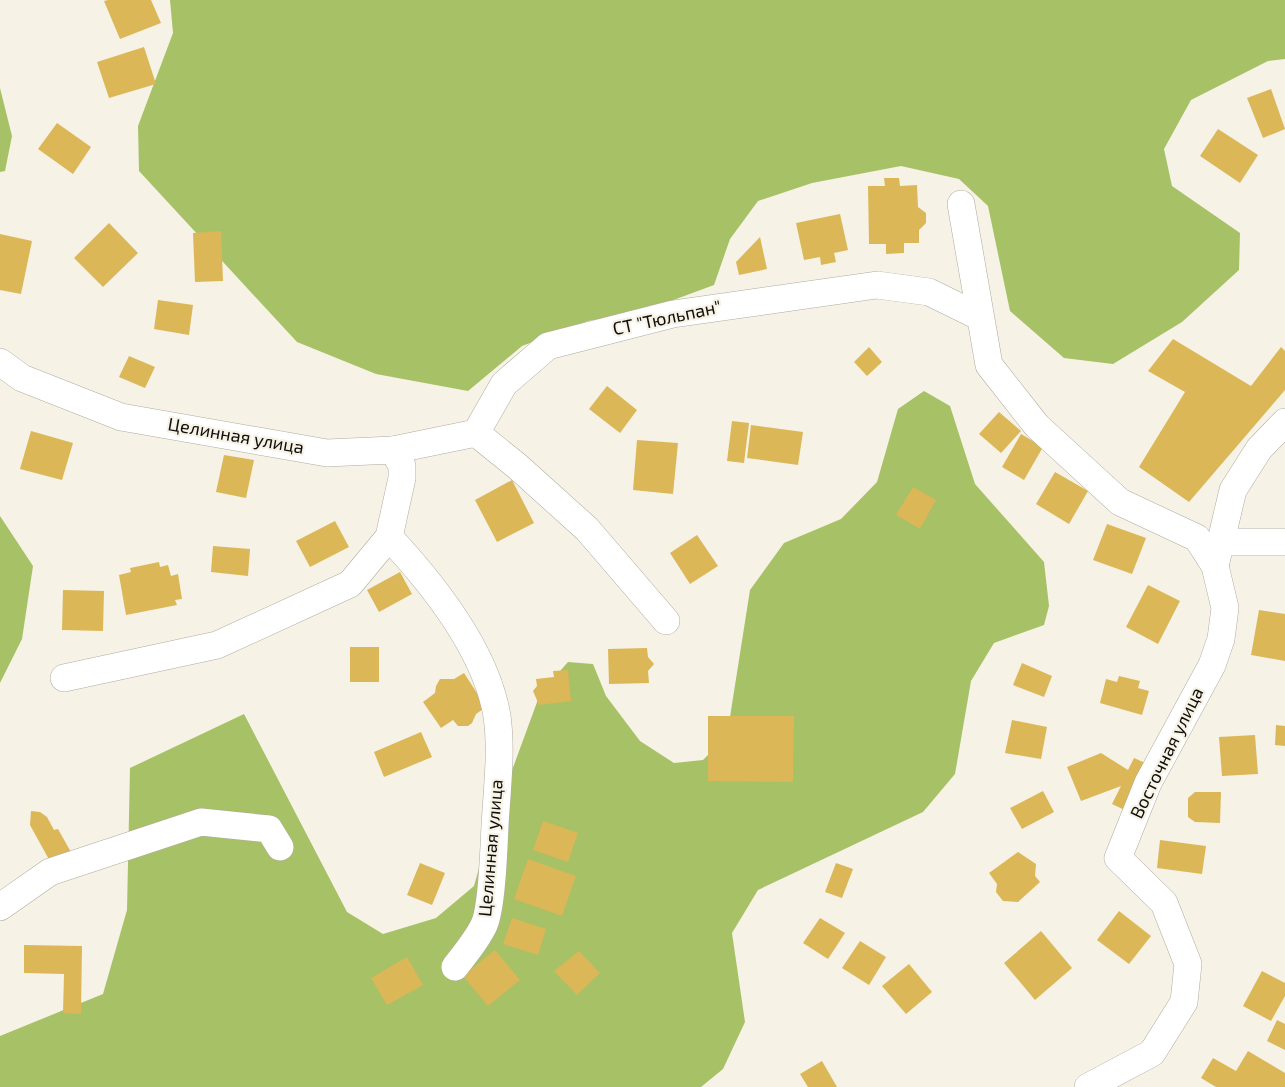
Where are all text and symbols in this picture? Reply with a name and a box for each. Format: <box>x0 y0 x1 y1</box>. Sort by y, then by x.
street label: СТ "Тюльпан" <box>611 295 723 339</box>
street label: Целинная улица <box>166 412 306 458</box>
street label: Восточная улица <box>1125 683 1207 822</box>
street label: Целинная улица <box>473 778 507 918</box>

